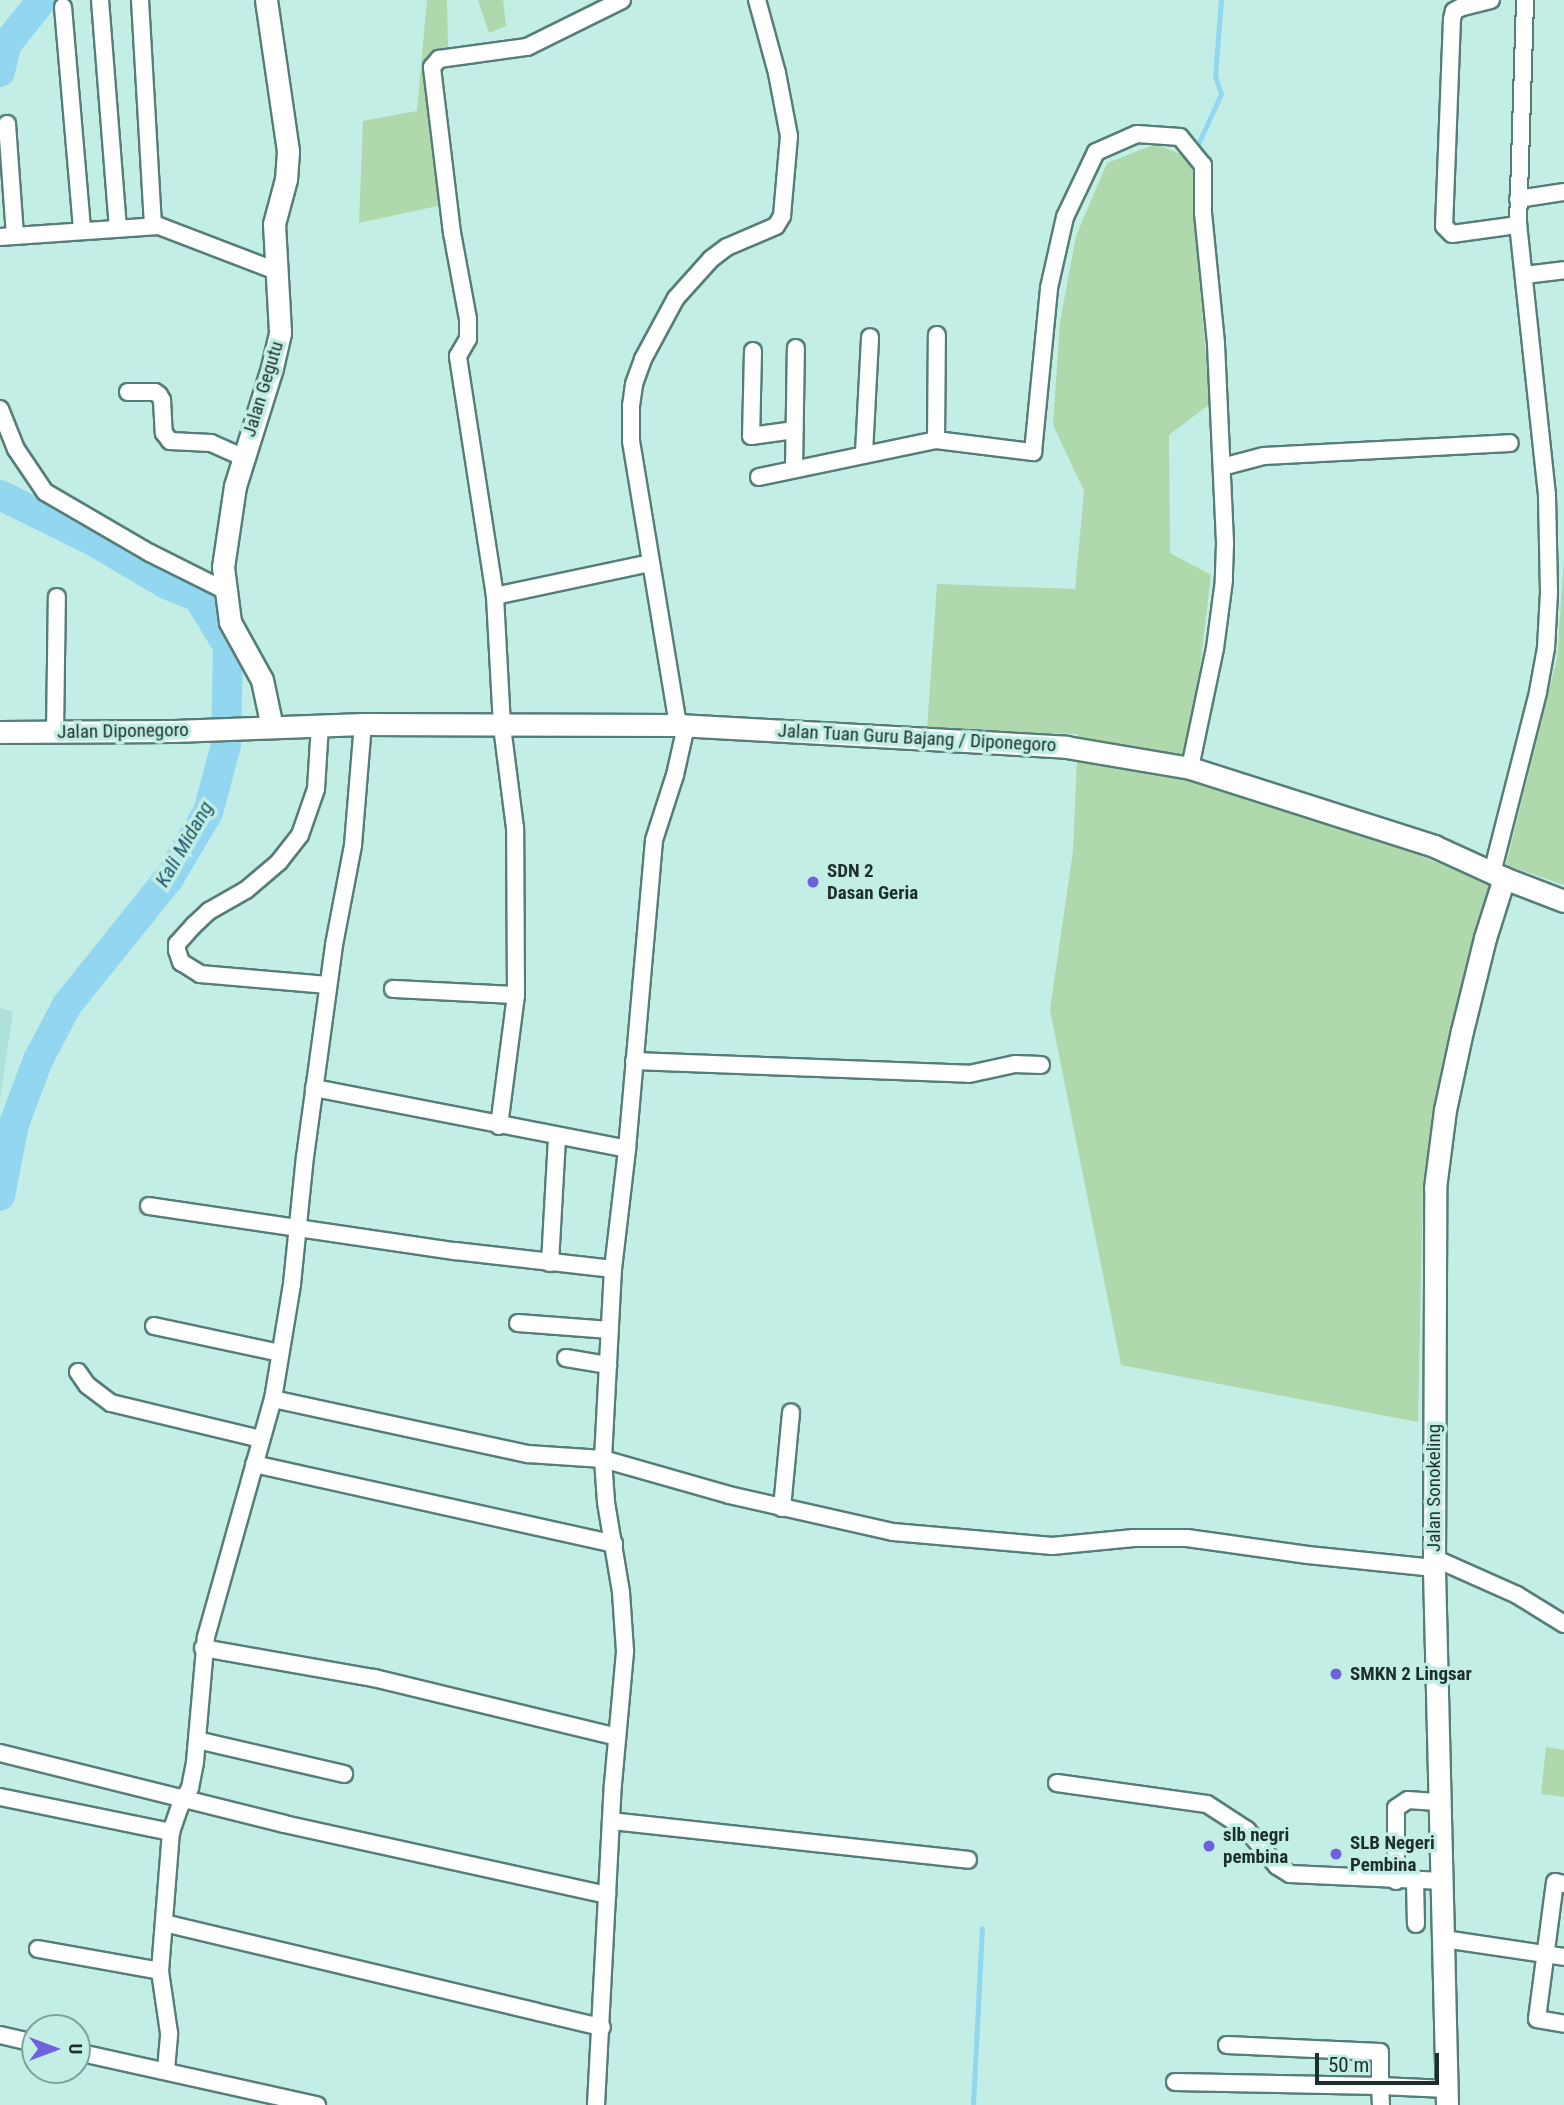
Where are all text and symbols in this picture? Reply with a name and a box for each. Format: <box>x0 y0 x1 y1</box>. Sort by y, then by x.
street label: Jalan Gegutu <box>238 338 288 440</box>
street label: Jalan Diponegoro <box>57 718 189 744</box>
street label: Jalan Tuan Guru Bajang / Diponegoro <box>777 719 1057 757</box>
water label: Kali Midang <box>149 797 219 891</box>
place label: SDN 2 Dasan Geria <box>827 860 918 904</box>
marker: SDN 2 Dasan Geria <box>805 874 821 890</box>
street label: Jalan Sonokeling <box>1423 1424 1445 1552</box>
place label: SMKN 2 Lingsar <box>1350 1663 1472 1685</box>
marker: SMKN 2 Lingsar <box>1328 1666 1344 1682</box>
place label: slb negri pembina <box>1223 1824 1289 1868</box>
place label: SLB Negeri Pembina <box>1350 1832 1435 1876</box>
marker: slb negri pembina <box>1201 1838 1217 1854</box>
marker: SLB Negeri Pembina <box>1328 1846 1344 1862</box>
north arrow <box>21 2014 91 2084</box>
scale bar <box>1319 2038 1443 2082</box>
text: U <box>64 2044 87 2054</box>
text: 50 m <box>1328 2053 1369 2077</box>

